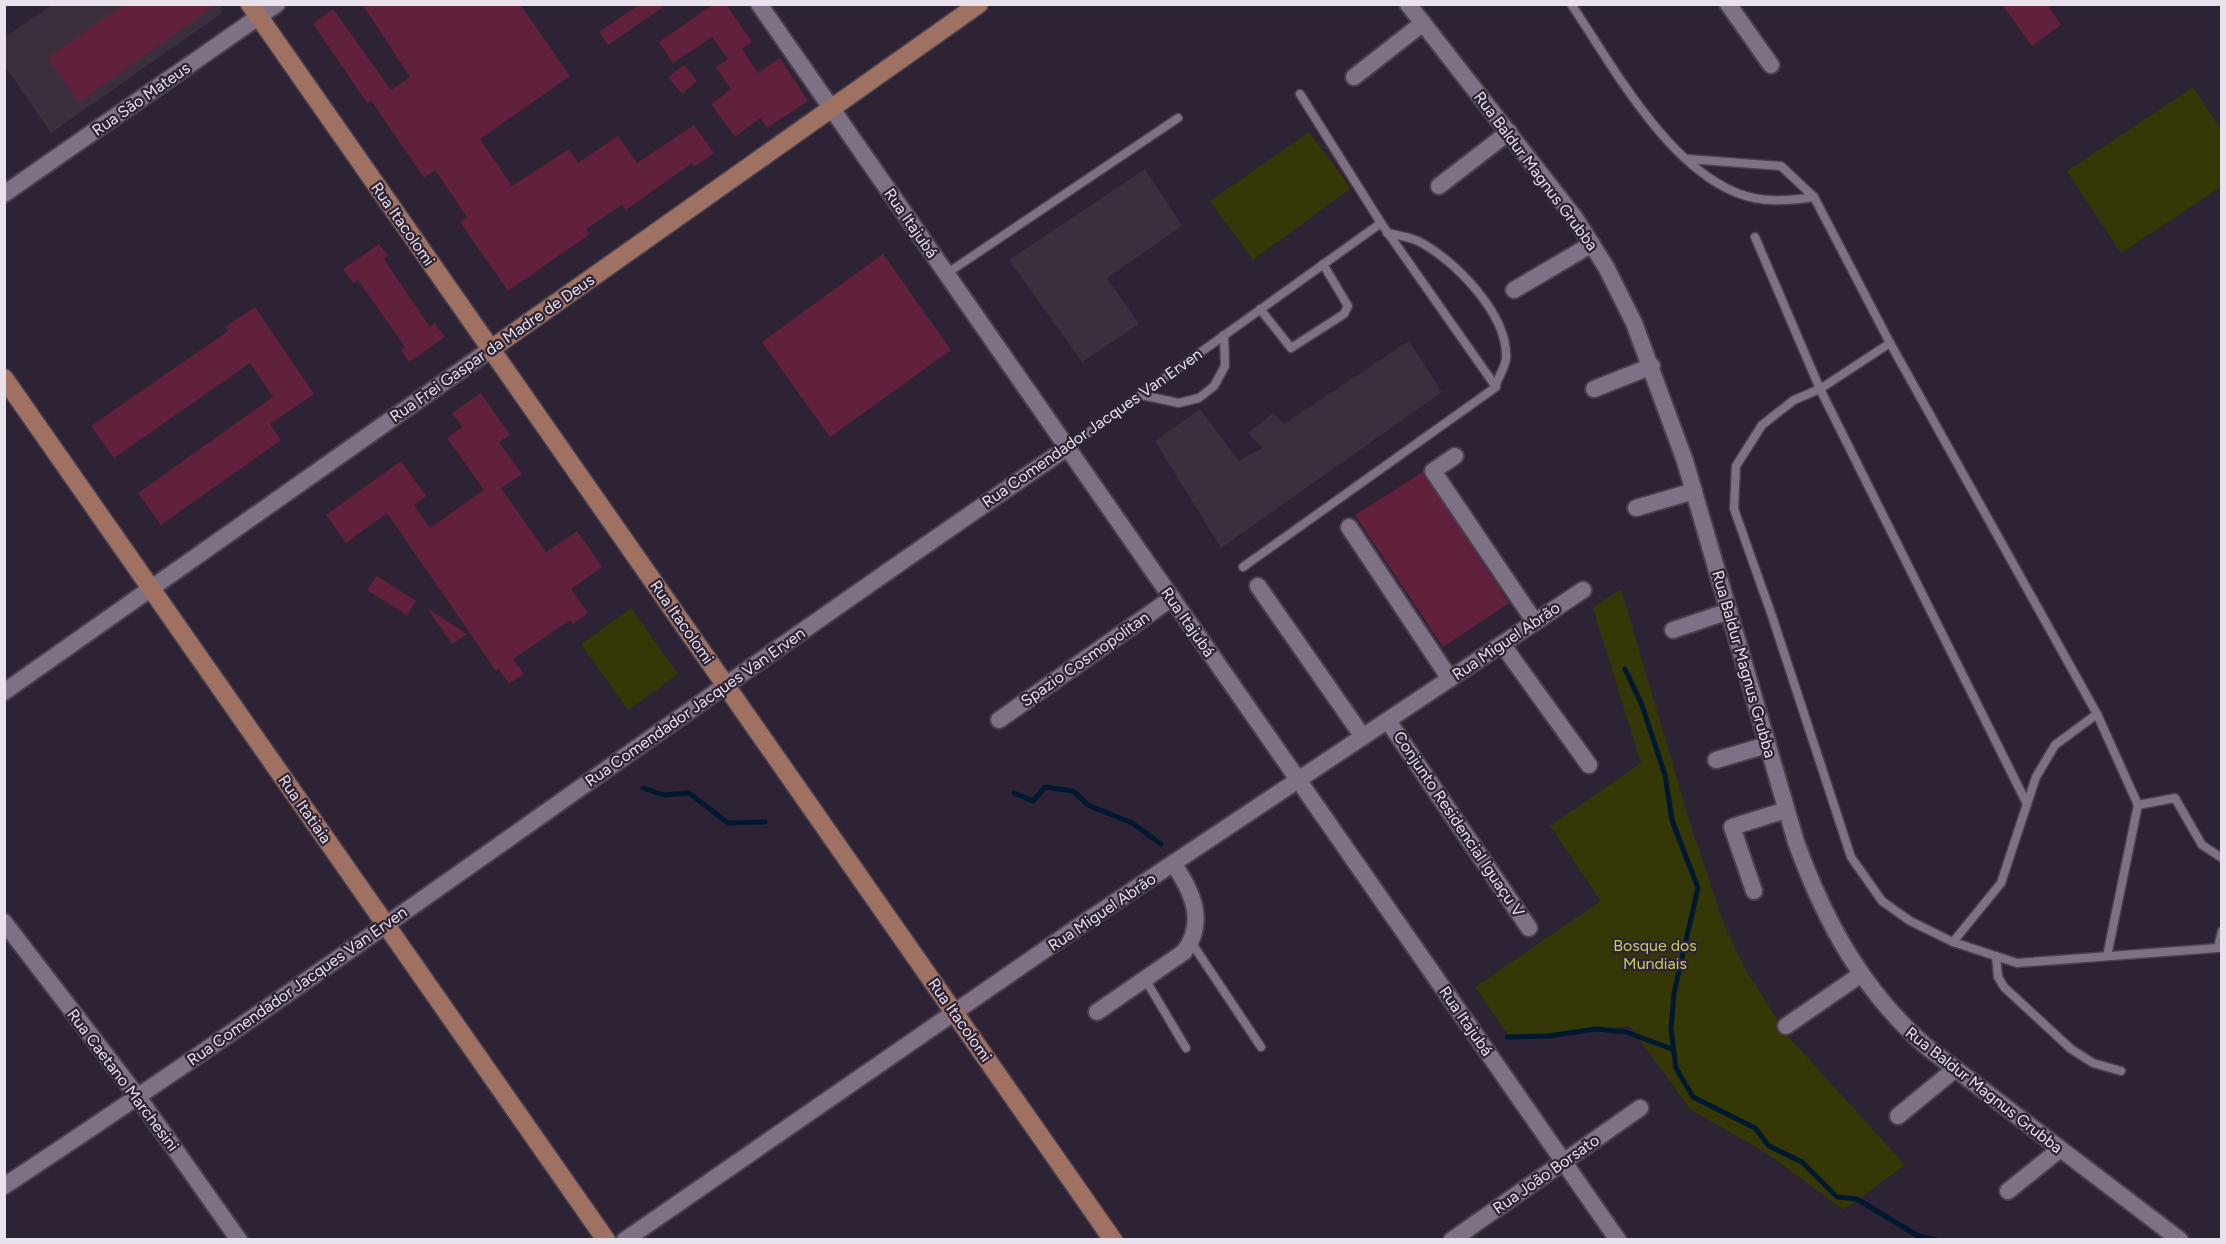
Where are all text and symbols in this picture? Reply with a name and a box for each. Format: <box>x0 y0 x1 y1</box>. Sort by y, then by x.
street label: Rua São Mateus <box>88 58 194 140</box>
street label: Rua Baldur Magnus Grubba <box>1470 88 1602 254</box>
street label: Rua Itacolomi <box>367 179 439 269</box>
street label: Rua Itajubá <box>880 185 942 261</box>
street label: Rua Frei Gaspar da Madre de Deus <box>386 270 598 426</box>
street label: Rua Comendador Jacques Van Erven <box>978 344 1206 512</box>
street label: Rua Baldur Magnus Grubba <box>1708 568 1780 760</box>
street label: Rua Itacolomi <box>646 577 718 667</box>
street label: Rua Itajubá <box>1157 584 1219 660</box>
street label: Rua Miguel Abrão <box>1449 598 1563 684</box>
street label: Spazio Cosmopolitan <box>1017 607 1153 711</box>
street label: Rua Comendador Jacques Van Erven <box>581 623 809 791</box>
street label: Conjunto Residencial Iguaçu V <box>1390 728 1528 920</box>
street label: Rua Itatiaia <box>274 771 336 847</box>
street label: Rua Miguel Abrão <box>1045 869 1159 955</box>
street label: Rua Comendador Jacques Van Erven <box>183 902 411 1070</box>
park label: Bosque dos Mundiais <box>1613 936 1697 973</box>
street label: Rua Itacolomi <box>924 975 996 1065</box>
street label: Rua Itajubá <box>1435 983 1497 1059</box>
street label: Rua Caetano Marchesini <box>63 1005 183 1155</box>
street label: Rua Baldur Magnus Grubba <box>1902 1023 2066 1157</box>
street label: Rua João Borsato <box>1489 1130 1603 1218</box>

